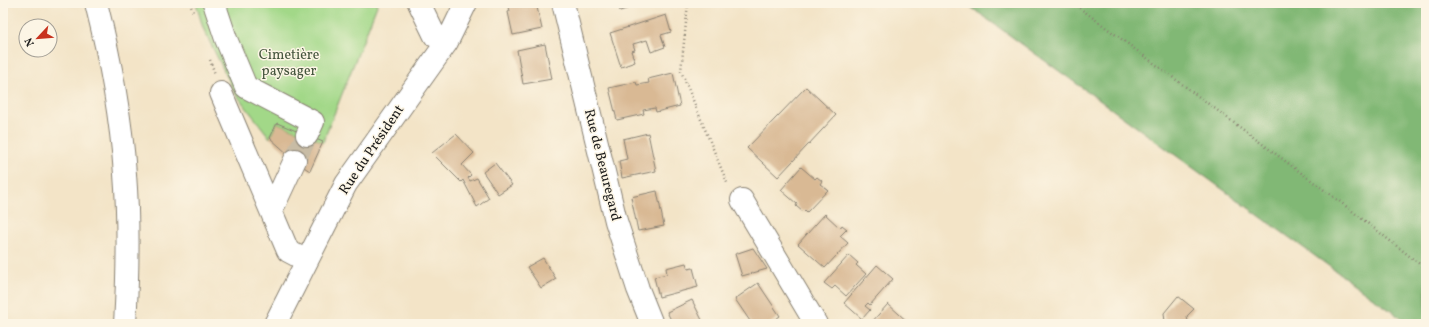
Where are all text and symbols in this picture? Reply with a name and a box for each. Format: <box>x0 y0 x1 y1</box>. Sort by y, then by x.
north arrow <box>18 18 58 58</box>
text: N <box>22 35 39 49</box>
park label: Cimetière paysager <box>259 46 320 81</box>
street label: Rue du Président <box>335 101 409 198</box>
street label: Rue de Beauregard <box>579 107 625 223</box>

